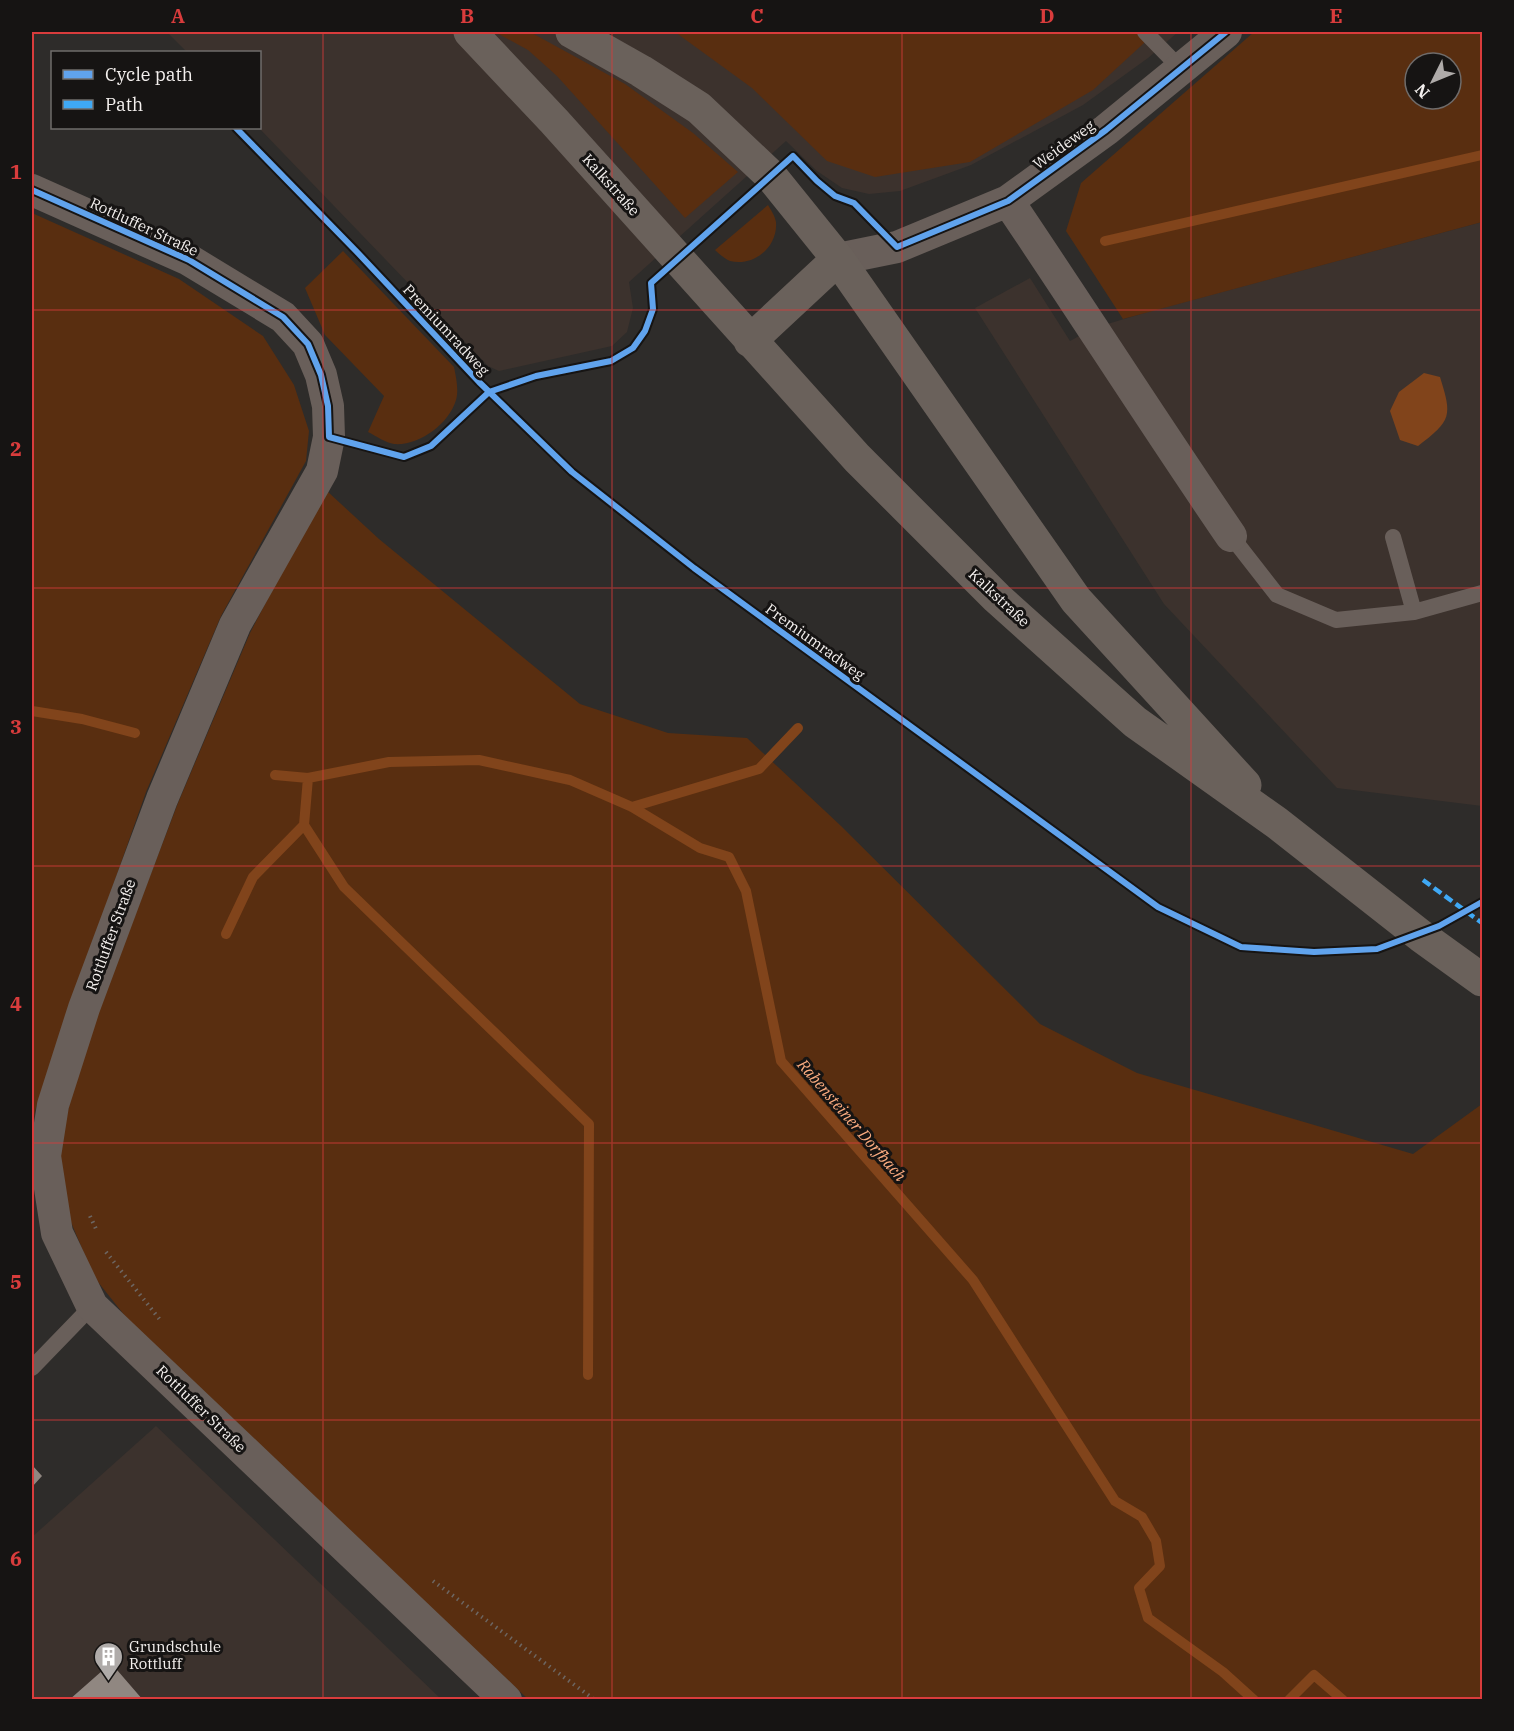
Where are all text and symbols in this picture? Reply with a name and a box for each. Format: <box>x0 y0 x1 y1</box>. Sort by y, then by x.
text: A <box>171 2 185 29</box>
text: B <box>460 2 474 29</box>
text: C <box>750 2 764 29</box>
text: D <box>1039 2 1055 29</box>
text: E <box>1329 2 1343 29</box>
legend <box>51 51 261 129</box>
north arrow <box>1403 51 1463 111</box>
text: Cycle path <box>105 63 193 86</box>
text: N <box>1410 80 1434 103</box>
text: Path <box>105 93 143 116</box>
street label: Weideweg <box>1029 116 1098 173</box>
street label: Kalkstraße <box>579 150 644 220</box>
text: 1 <box>10 158 22 185</box>
street label: Rottluffer Straße <box>87 193 201 260</box>
street label: Premiumradweg <box>399 280 494 379</box>
text: 2 <box>10 435 22 462</box>
street label: Kalkstraße <box>965 564 1034 631</box>
street label: Premiumradweg <box>762 599 869 684</box>
text: 3 <box>10 713 22 740</box>
street label: Rottluffer Straße <box>82 876 140 993</box>
text: 4 <box>10 990 22 1017</box>
water label: Rabensteiner Dorfbach <box>793 1054 911 1185</box>
text: 5 <box>10 1268 22 1295</box>
street label: Rottluffer Straße <box>152 1361 250 1456</box>
text: 6 <box>10 1545 22 1572</box>
place label: Grundschule Rottluff <box>129 1637 221 1673</box>
building icon: Grundschule Rottluff <box>92 1640 124 1682</box>

